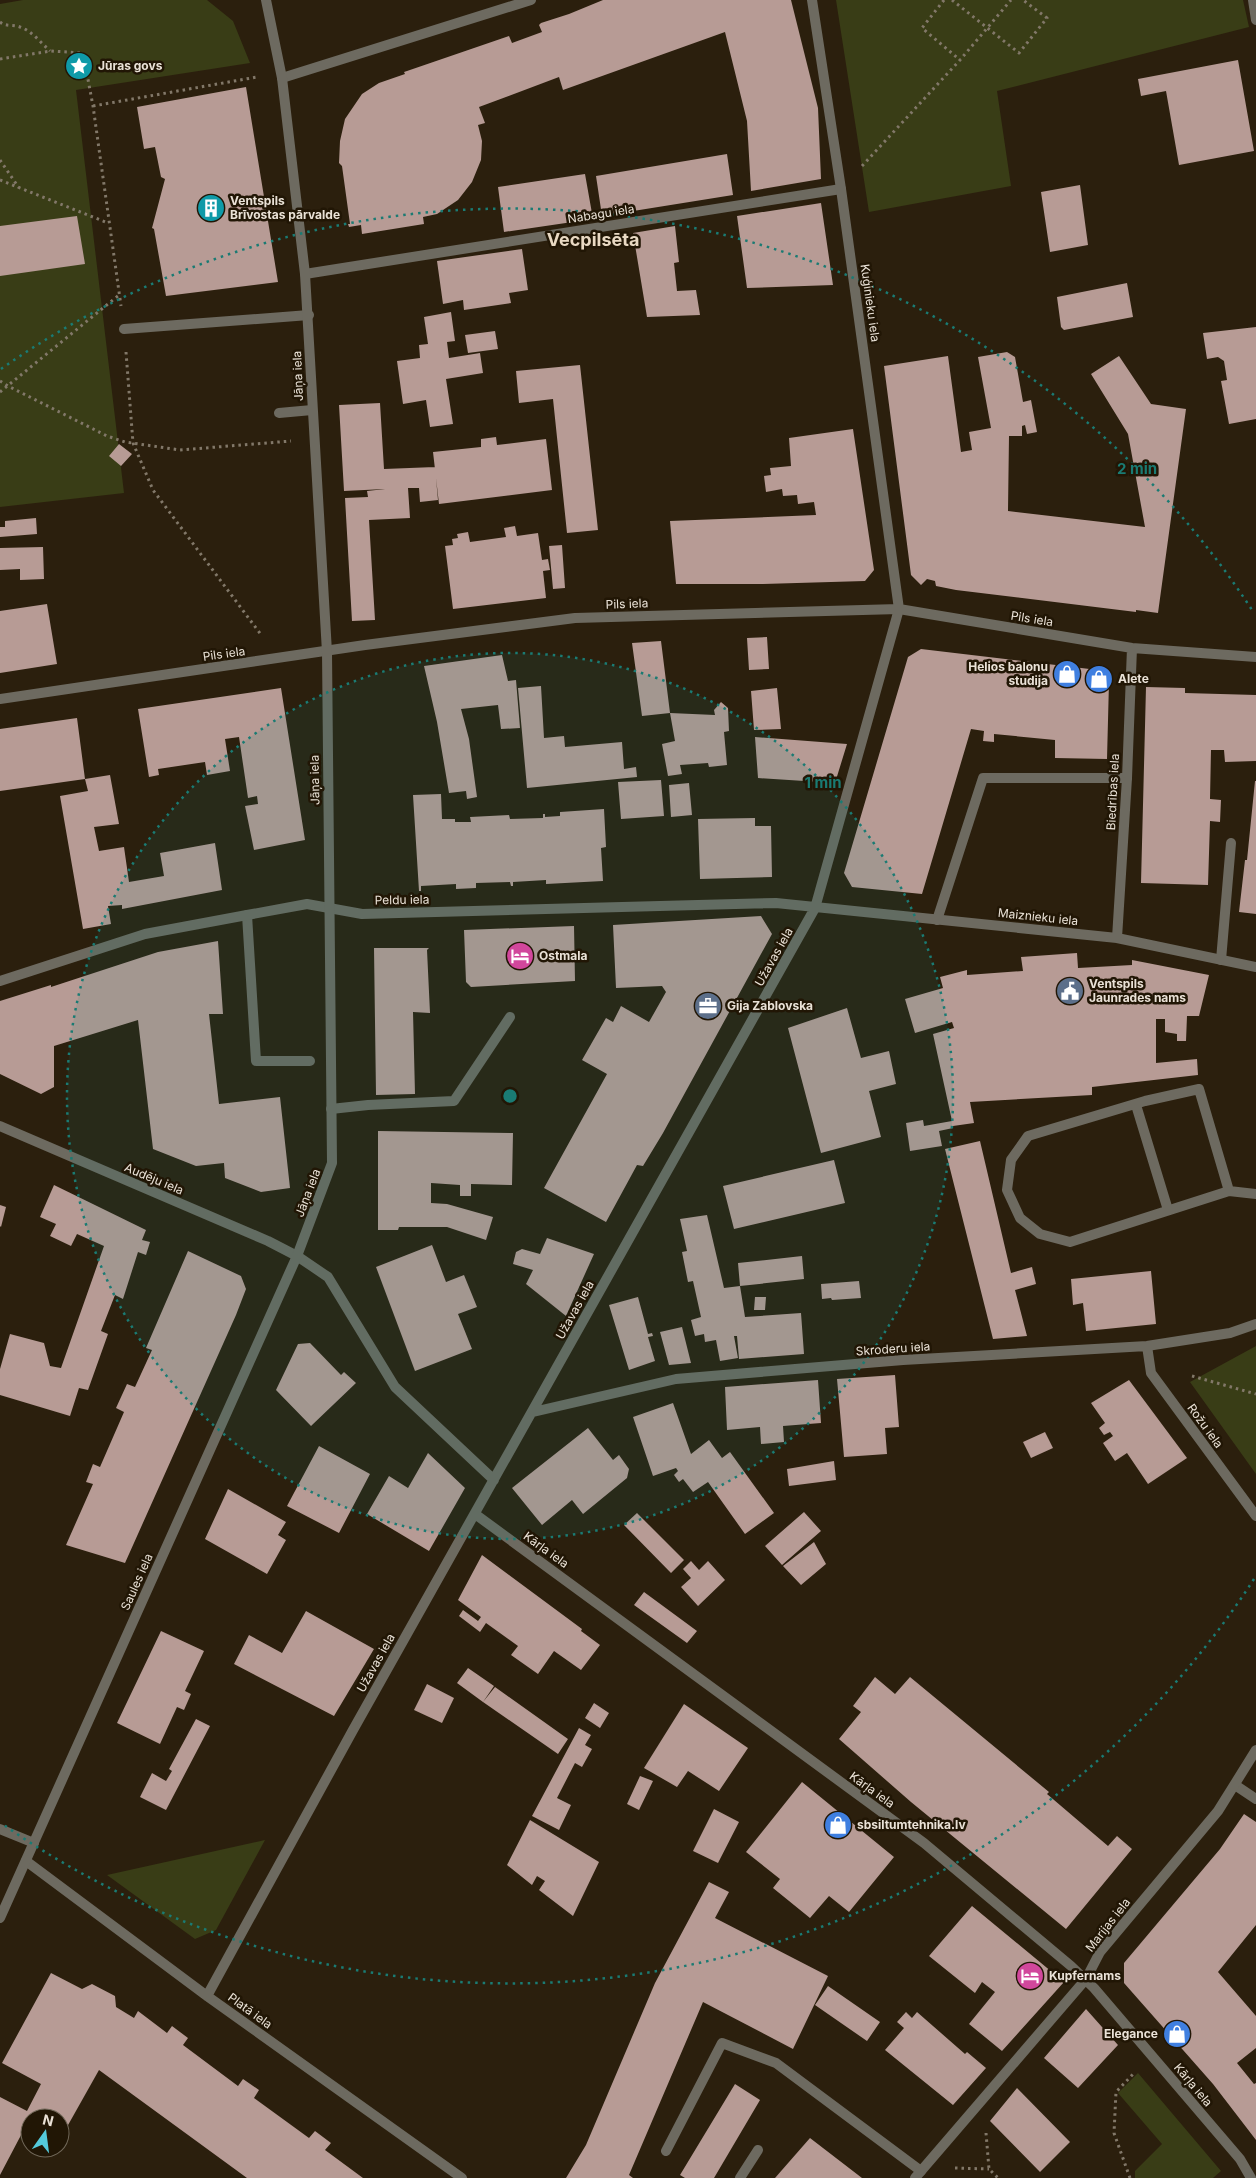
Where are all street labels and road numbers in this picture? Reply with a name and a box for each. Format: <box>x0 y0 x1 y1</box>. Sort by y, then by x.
street label: Nabagu iela <box>566 201 635 226</box>
street label: Kuģinieku iela <box>858 263 883 343</box>
street label: Jāņa iela <box>289 351 306 401</box>
street label: Pils iela <box>605 595 649 612</box>
street label: Pils iela <box>1010 608 1054 629</box>
street label: Pils iela <box>202 643 246 664</box>
street label: Biedrības iela <box>1103 753 1122 831</box>
street label: Jāņa iela <box>307 755 322 805</box>
street label: Peldu iela <box>374 892 430 907</box>
street label: Maiznieku iela <box>997 905 1079 928</box>
street label: Užavas iela <box>751 925 796 989</box>
street label: Audēju iela <box>122 1159 186 1198</box>
street label: Jāņa iela <box>292 1167 324 1219</box>
street label: Užavas iela <box>552 1278 597 1342</box>
street label: Skroderu iela <box>855 1338 931 1359</box>
street label: Rožu iela <box>1184 1401 1227 1451</box>
street label: Kārļa iela <box>521 1528 572 1571</box>
street label: Saules iela <box>117 1551 156 1613</box>
street label: Užavas iela <box>353 1631 398 1695</box>
street label: Kārļa iela <box>847 1768 898 1811</box>
street label: Marijas iela <box>1082 1895 1133 1955</box>
street label: Platā iela <box>225 1990 275 2032</box>
street label: Kārļa iela <box>1171 2060 1216 2109</box>

